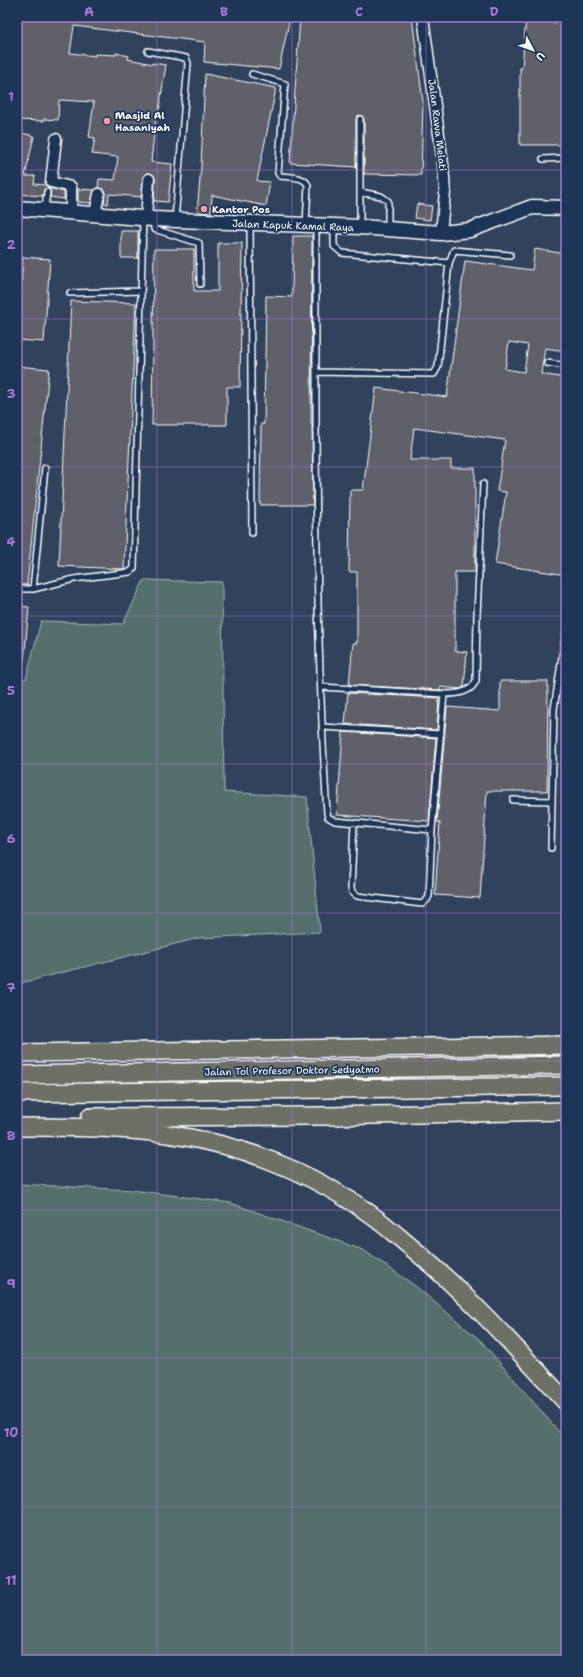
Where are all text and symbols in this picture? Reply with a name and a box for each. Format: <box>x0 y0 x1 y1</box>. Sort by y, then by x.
text: A <box>84 3 94 20</box>
text: B <box>220 3 228 20</box>
text: C <box>355 3 363 20</box>
text: D <box>489 3 499 20</box>
north arrow <box>513 30 553 70</box>
text: U <box>532 48 548 64</box>
street label: Jalan Rawa Melati <box>425 78 450 172</box>
text: 1 <box>8 88 14 105</box>
place label: Masjid Al Hasaniyah <box>115 109 171 134</box>
marker: Masjid Al Hasaniyah <box>102 116 112 126</box>
place label: Kantor Pos <box>212 203 270 216</box>
marker: Kantor Pos <box>199 204 209 214</box>
street label: Jalan Kapuk Kamal Raya <box>232 217 355 234</box>
text: 2 <box>6 236 16 253</box>
text: 3 <box>6 385 16 402</box>
text: 4 <box>6 533 16 550</box>
text: 5 <box>7 682 15 699</box>
text: 6 <box>6 830 16 847</box>
text: 7 <box>6 979 16 996</box>
street label: Jalan Tol Profesor Doktor Sedyatmo <box>204 1062 380 1079</box>
text: 8 <box>6 1127 16 1144</box>
text: 9 <box>6 1275 16 1292</box>
text: 10 <box>4 1424 18 1441</box>
text: 11 <box>5 1572 17 1589</box>

